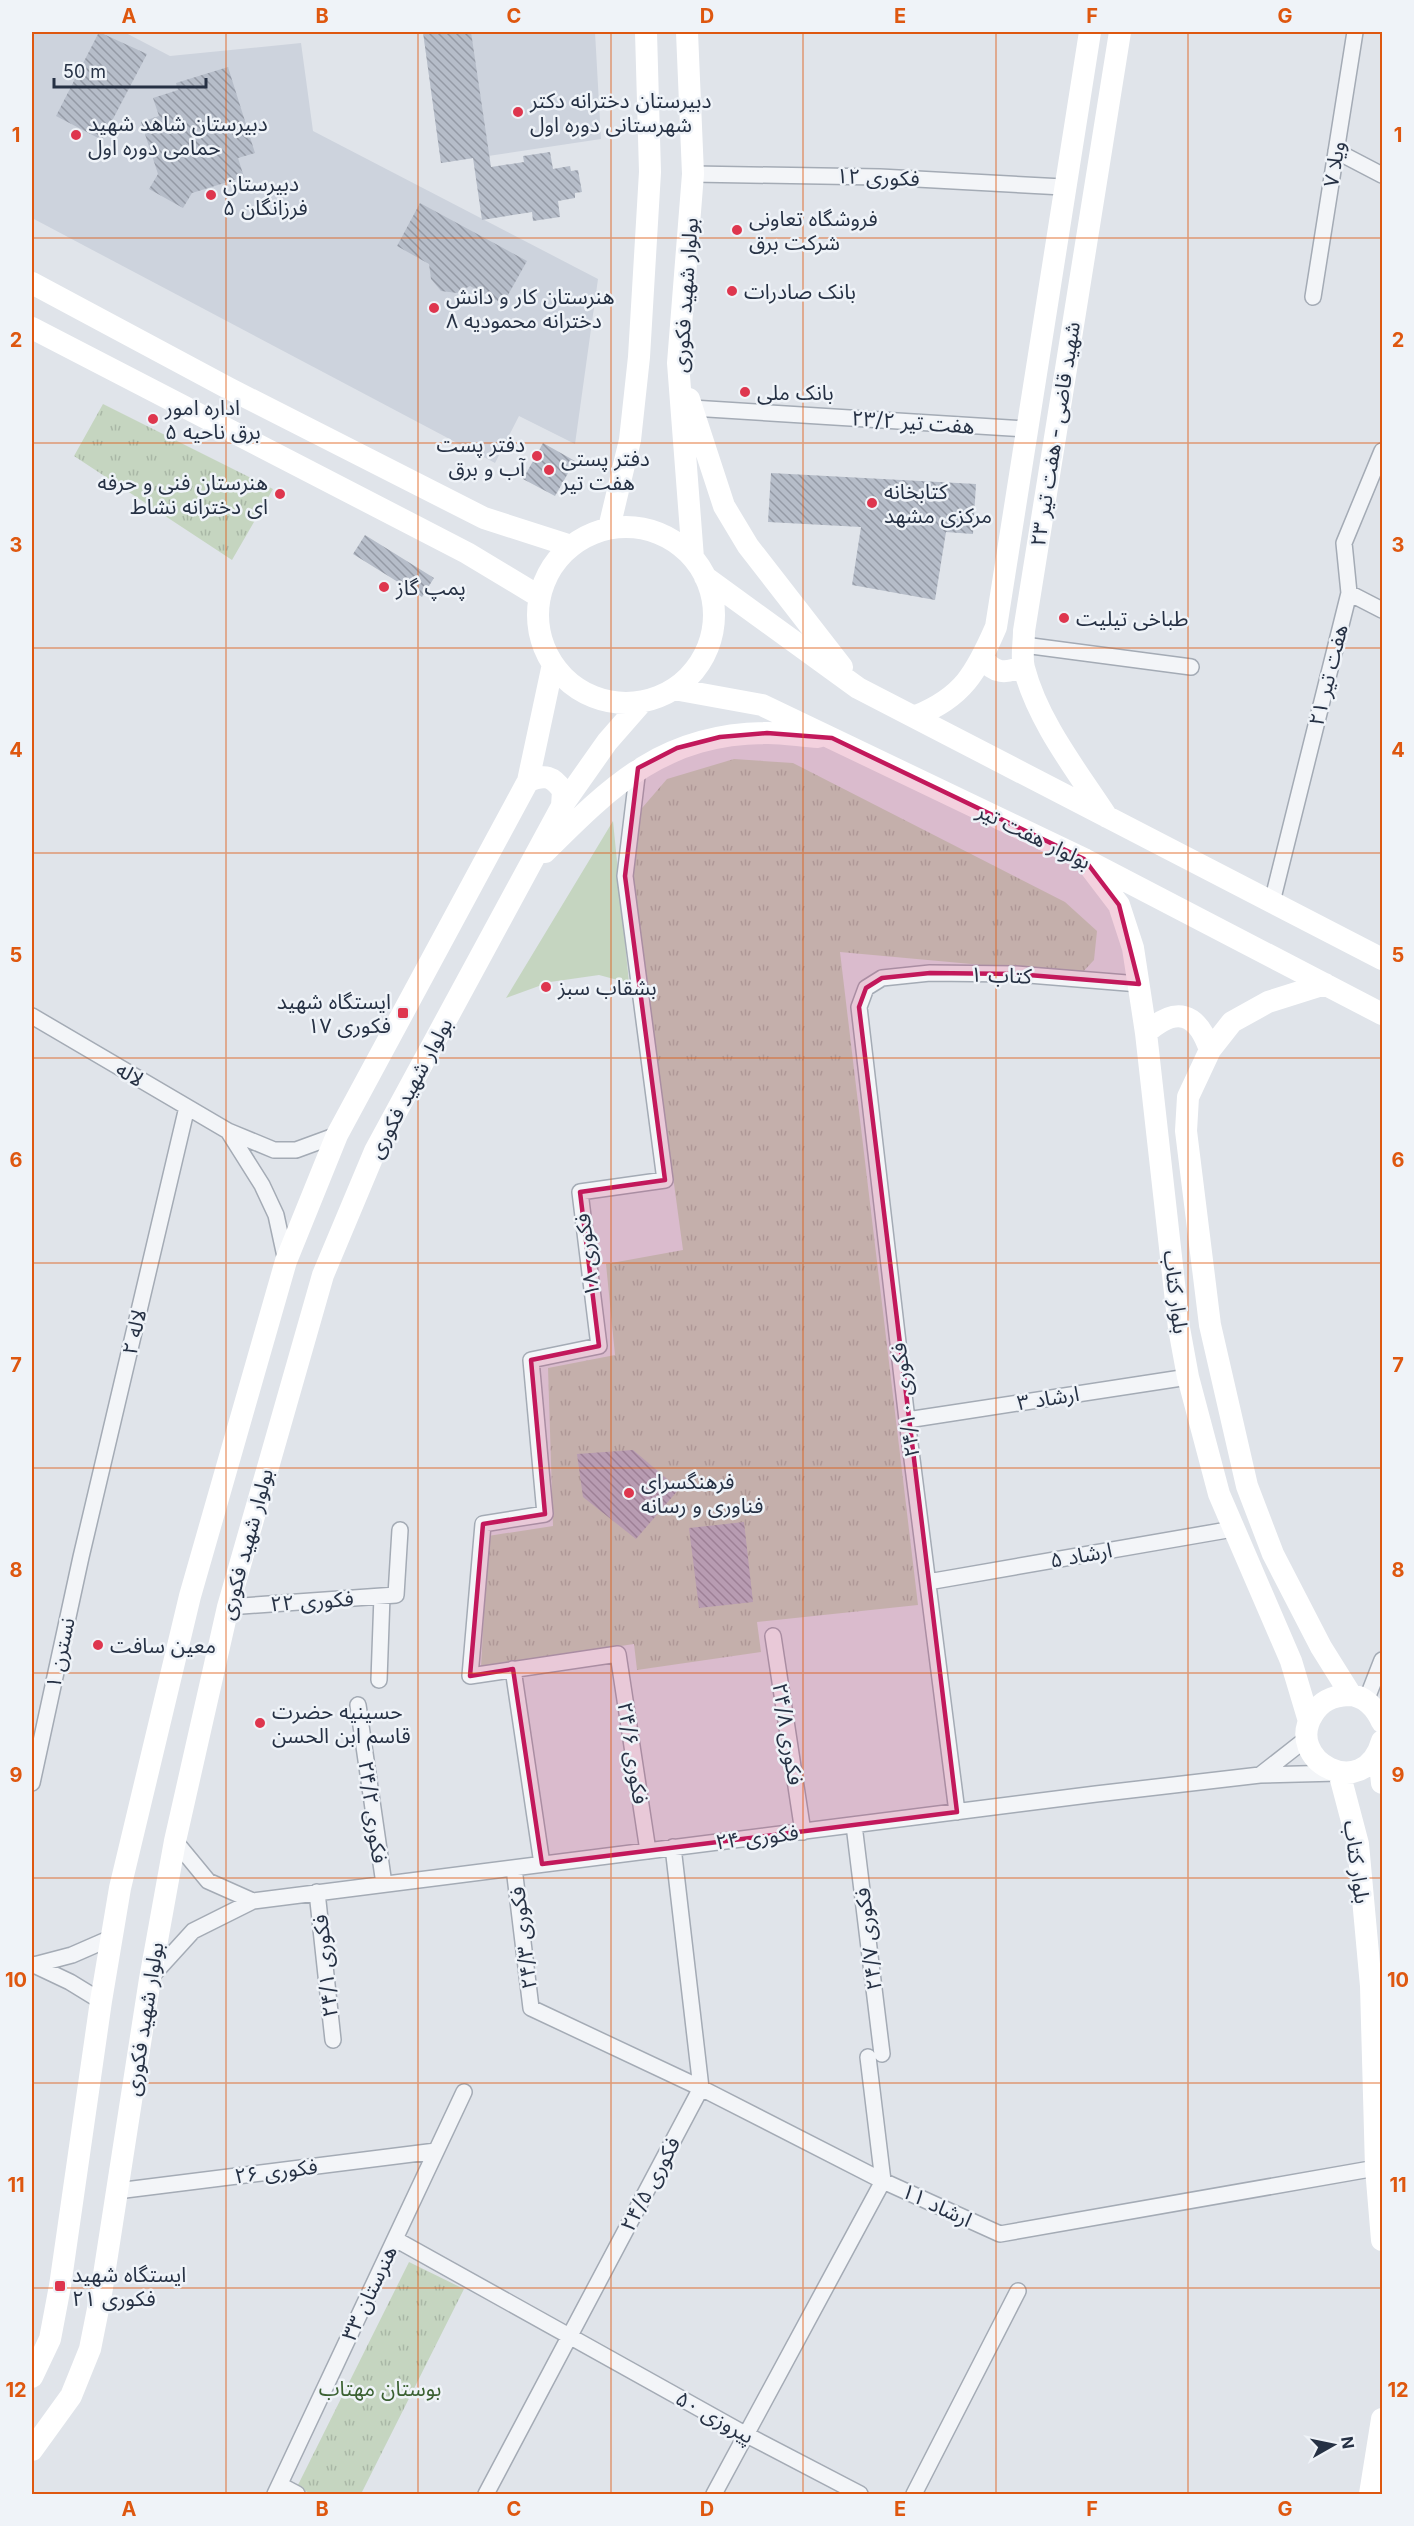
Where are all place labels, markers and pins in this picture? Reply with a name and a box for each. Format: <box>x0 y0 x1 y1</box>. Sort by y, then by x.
place label: دبیرستان دخترانه دکتر شهرستانی دوره اول <box>529 88 711 137</box>
marker: دبیرستان دخترانه دکتر شهرستانی دوره اول <box>511 105 525 119</box>
place label: دبیرستان شاهد شهید حمامی دوره اول <box>88 111 268 160</box>
marker: دبیرستان شاهد شهید حمامی دوره اول <box>69 128 83 142</box>
place label: دبیرستان فرزانگان ۵ <box>223 171 308 220</box>
marker: دبیرستان فرزانگان ۵ <box>204 188 218 202</box>
place label: فروشگاه تعاونی شرکت برق <box>749 206 878 255</box>
marker: فروشگاه تعاونی شرکت برق <box>730 223 744 237</box>
place label: بانک صادرات <box>744 279 856 304</box>
place label: هنرستان کار و دانش دخترانه محمودیه ۸ <box>446 284 615 333</box>
marker: بانک صادرات <box>725 284 739 298</box>
marker: هنرستان کار و دانش دخترانه محمودیه ۸ <box>427 301 441 315</box>
place label: بانک ملی <box>757 380 834 405</box>
marker: بانک ملی <box>738 385 752 399</box>
place label: اداره امور برق ناحیه ۵ <box>164 395 261 444</box>
marker: اداره امور برق ناحیه ۵ <box>146 412 160 426</box>
place label: دفتر پست آب و برق <box>436 432 526 481</box>
place label: دفتر پستی هفت تیر <box>560 446 650 495</box>
marker: دفتر پست آب و برق <box>530 449 544 463</box>
marker: دفتر پستی هفت تیر <box>542 463 556 477</box>
place label: هنرستان فنی و حرفه ای دخترانه نشاط <box>97 470 268 519</box>
place label: کتابخانه مرکزی مشهد <box>884 479 992 528</box>
marker: هنرستان فنی و حرفه ای دخترانه نشاط <box>273 487 287 501</box>
marker: کتابخانه مرکزی مشهد <box>865 496 879 510</box>
place label: پمپ گاز <box>395 575 466 601</box>
marker: پمپ گاز <box>377 580 391 594</box>
place label: طباخی تیلیت <box>1076 606 1188 631</box>
marker: طباخی تیلیت <box>1057 611 1071 625</box>
place label: بشقاب سبز <box>557 975 657 1000</box>
marker: بشقاب سبز <box>539 980 553 994</box>
place label: ایستگاه شهید فکوری ۱۷ <box>277 989 391 1038</box>
marker: ایستگاه شهید فکوری ۱۷ <box>396 1006 410 1020</box>
place label: فرهنگسرای فناوری و رسانه <box>641 1469 763 1518</box>
marker: فرهنگسرای فناوری و رسانه <box>622 1486 636 1500</box>
place label: معین سافت <box>110 1633 216 1658</box>
marker: معین سافت <box>91 1638 105 1652</box>
place label: حسینیه حضرت قاسم ابن الحسن <box>272 1699 411 1751</box>
marker: حسینیه حضرت قاسم ابن الحسن <box>253 1716 267 1730</box>
place label: ایستگاه شهید فکوری ۲۱ <box>72 2262 186 2311</box>
marker: ایستگاه شهید فکوری ۲۱ <box>53 2279 67 2293</box>

